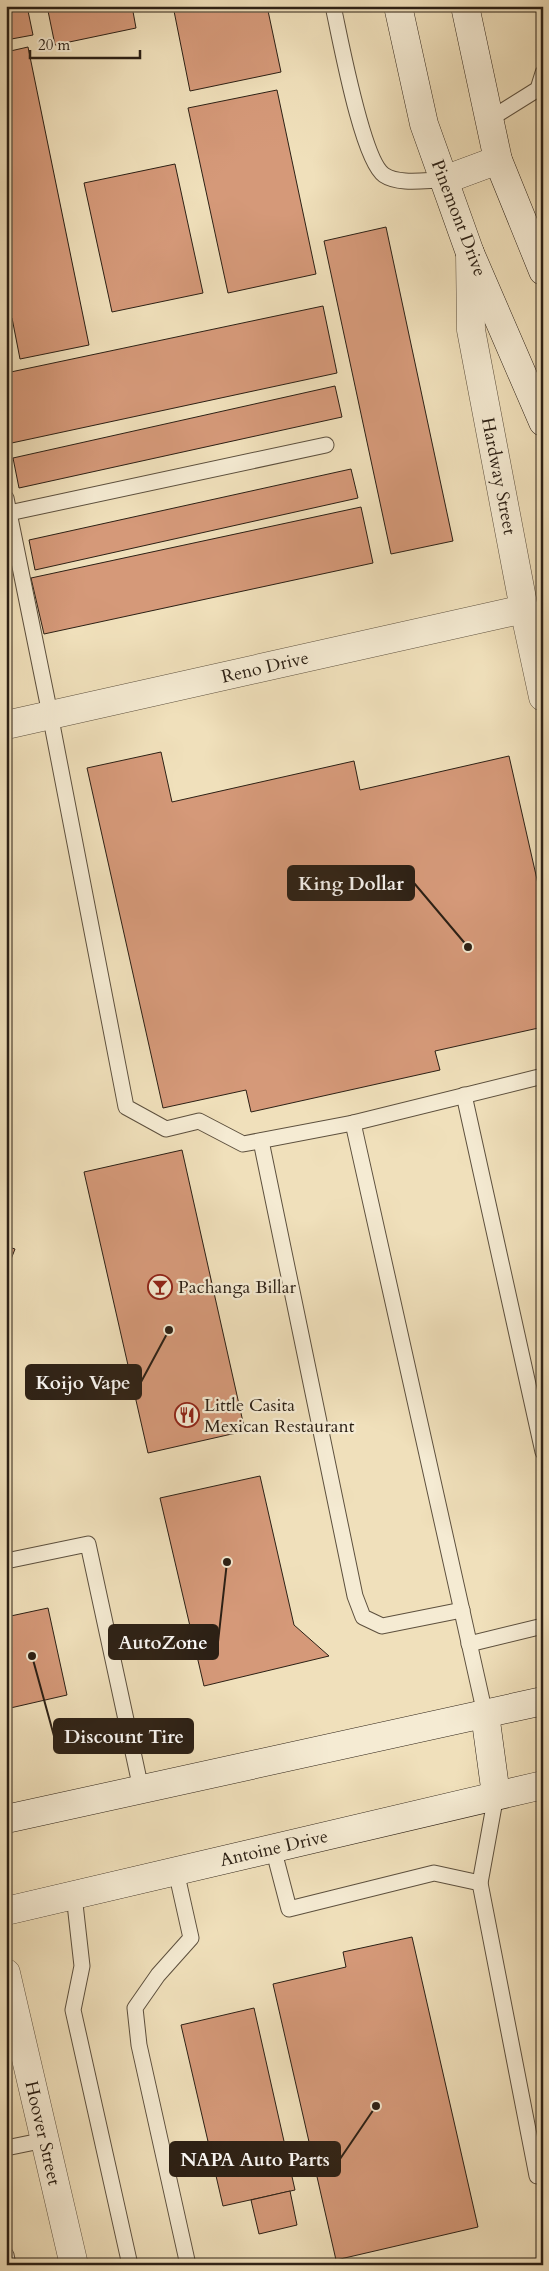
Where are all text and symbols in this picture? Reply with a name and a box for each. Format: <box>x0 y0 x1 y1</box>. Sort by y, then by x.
scale bar <box>30 28 140 60</box>
text: 20 m <box>38 35 70 55</box>
street label: Pinemont Drive <box>425 156 492 280</box>
street label: Hardway Street <box>475 415 522 537</box>
street label: Reno Drive <box>219 645 311 690</box>
callout: King Dollar <box>288 866 414 900</box>
text: King Dollar <box>298 871 404 897</box>
bar icon: Pachanga Billar <box>147 1274 173 1300</box>
place label: Pachanga Billar <box>178 1275 296 1300</box>
callout: Koijo Vape <box>26 1365 141 1399</box>
text: Koijo Vape <box>36 1370 130 1396</box>
place label: Little Casita Mexican Restaurant <box>204 1393 355 1439</box>
restaurant icon: Little Casita Mexican Restaurant <box>174 1402 200 1428</box>
callout: AutoZone <box>109 1625 218 1659</box>
text: AutoZone <box>118 1630 208 1656</box>
callout: Discount Tire <box>54 1719 193 1753</box>
text: Discount Tire <box>64 1724 184 1750</box>
street label: Antoine Drive <box>218 1824 331 1873</box>
street label: Hoover Street <box>18 2078 67 2188</box>
callout: NAPA Auto Parts <box>170 2142 340 2176</box>
text: NAPA Auto Parts <box>180 2147 330 2173</box>

